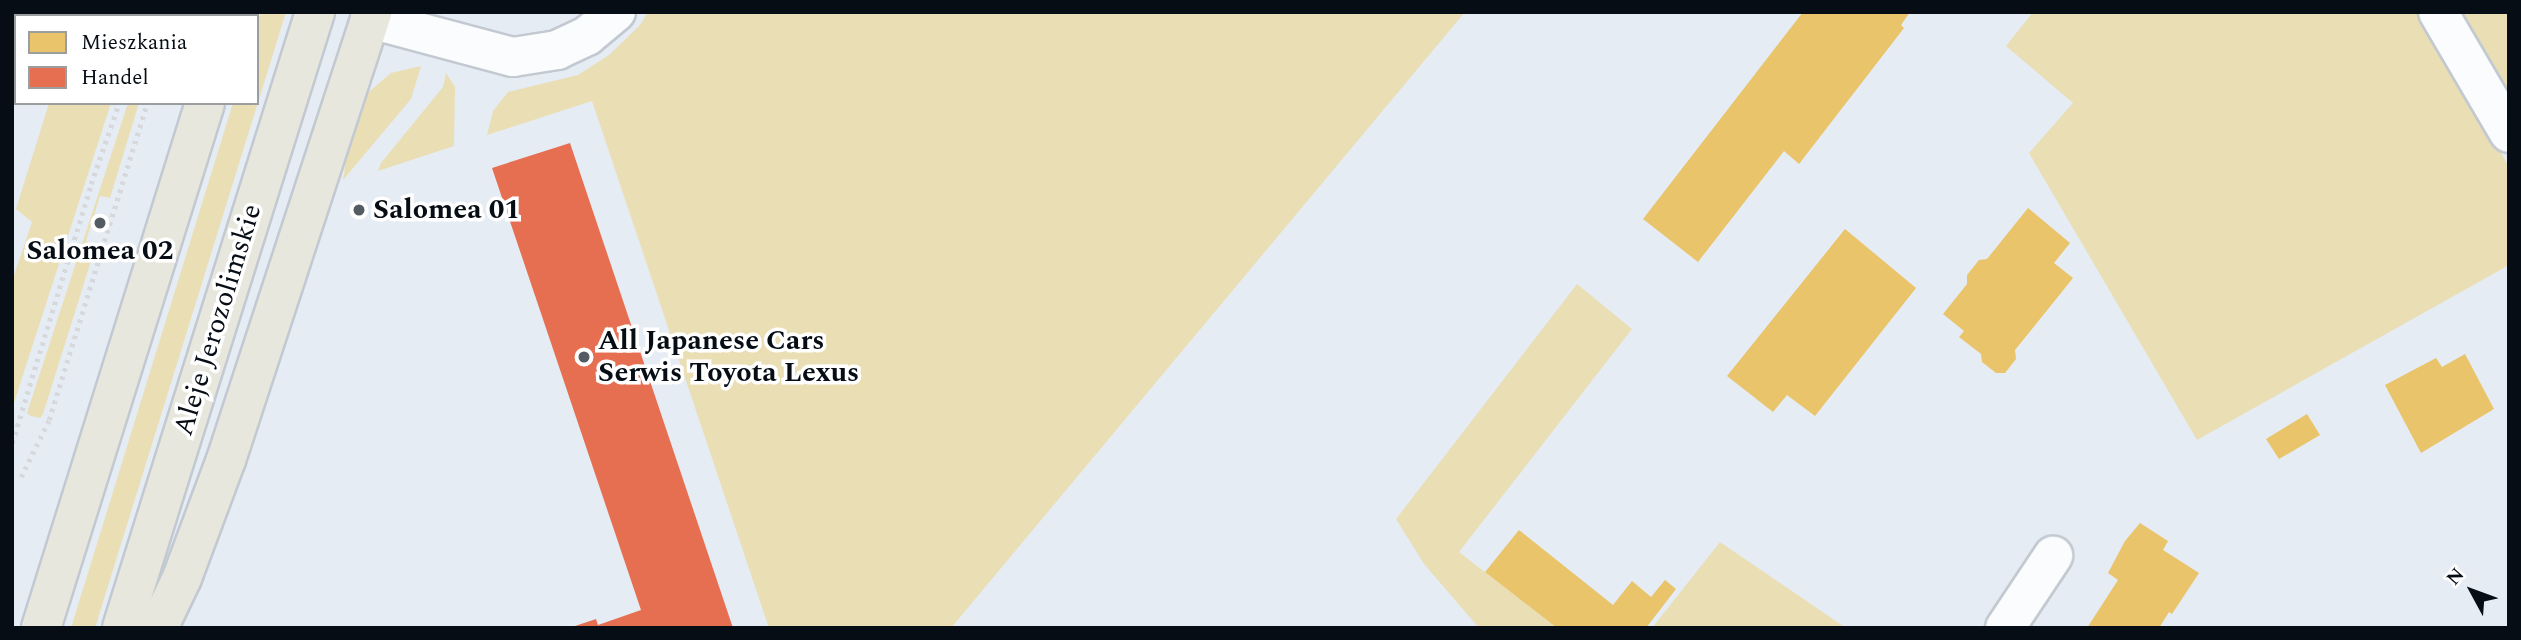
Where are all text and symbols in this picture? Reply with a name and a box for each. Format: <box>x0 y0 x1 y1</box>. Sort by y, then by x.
legend <box>14 14 259 105</box>
text: Mieszkania <box>81 27 187 59</box>
text: Handel <box>81 62 149 94</box>
place label: Salomea 01 <box>373 193 520 227</box>
street label: Aleje Jerozolimskie <box>167 200 269 440</box>
marker: Salomea 01 <box>351 202 367 218</box>
marker: Salomea 02 <box>92 215 108 231</box>
place label: Salomea 02 <box>26 234 174 268</box>
place label: All Japanese Cars Serwis Toyota Lexus <box>598 324 859 390</box>
marker: All Japanese Cars Serwis Toyota Lexus <box>576 349 592 365</box>
north arrow <box>2437 556 2507 626</box>
text: N <box>2440 562 2472 592</box>

